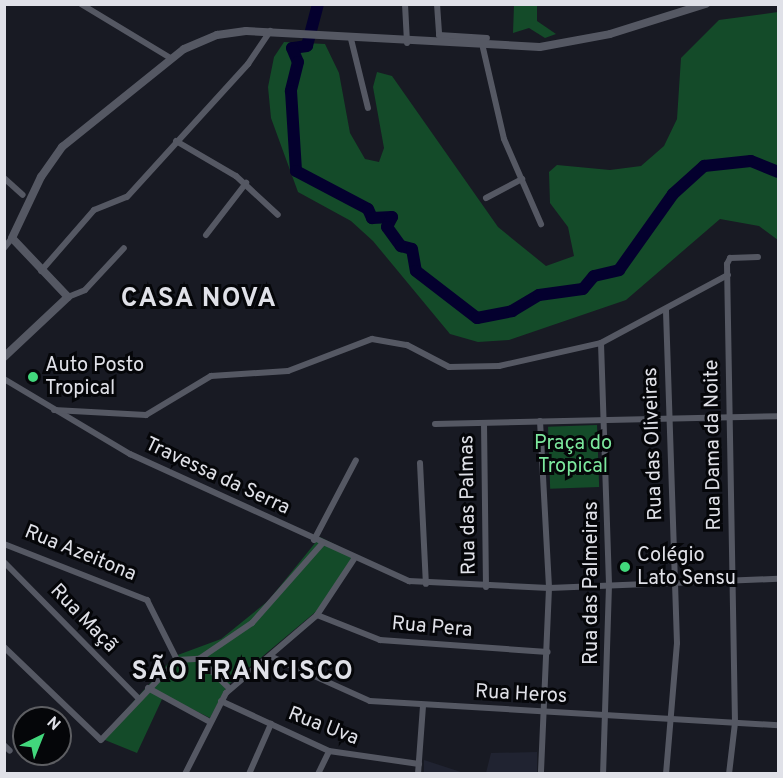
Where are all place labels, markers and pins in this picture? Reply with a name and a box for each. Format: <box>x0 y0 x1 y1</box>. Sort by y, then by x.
place label: Auto Posto Tropical <box>45 354 144 401</box>
marker: Auto Posto Tropical <box>26 370 40 384</box>
place label: Colégio Lato Sensu <box>637 544 736 591</box>
marker: Colégio Lato Sensu <box>618 560 632 574</box>

